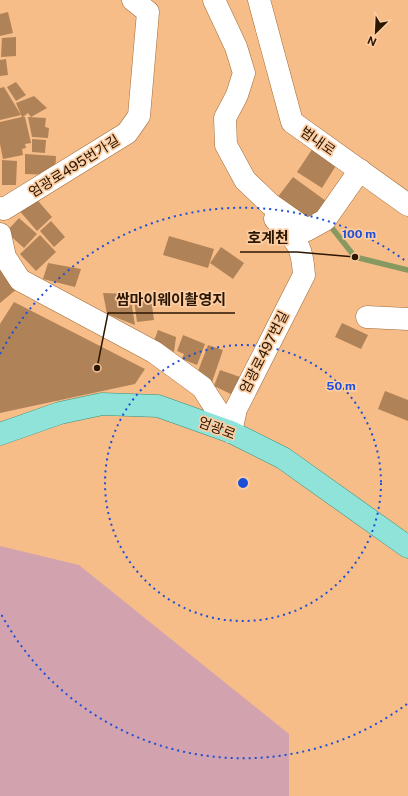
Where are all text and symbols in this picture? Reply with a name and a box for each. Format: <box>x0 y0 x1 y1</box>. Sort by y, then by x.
north arrow <box>356 12 396 52</box>
text: N <box>366 34 378 48</box>
street label: 범내로 <box>298 123 339 159</box>
street label: 엄광로495번가길 <box>26 132 122 200</box>
callout: 호계천 <box>240 225 297 252</box>
text: 100 m <box>342 227 376 241</box>
text: 호계천 <box>247 229 289 246</box>
callout: 쌈마이웨이촬영지 <box>108 286 235 313</box>
text: 쌈마이웨이촬영지 <box>116 291 226 308</box>
street label: 엄광로497번길 <box>236 308 292 396</box>
text: 50 m <box>326 379 356 393</box>
street label: 엄광로 <box>196 414 238 442</box>
centre of rings <box>236 476 250 490</box>

